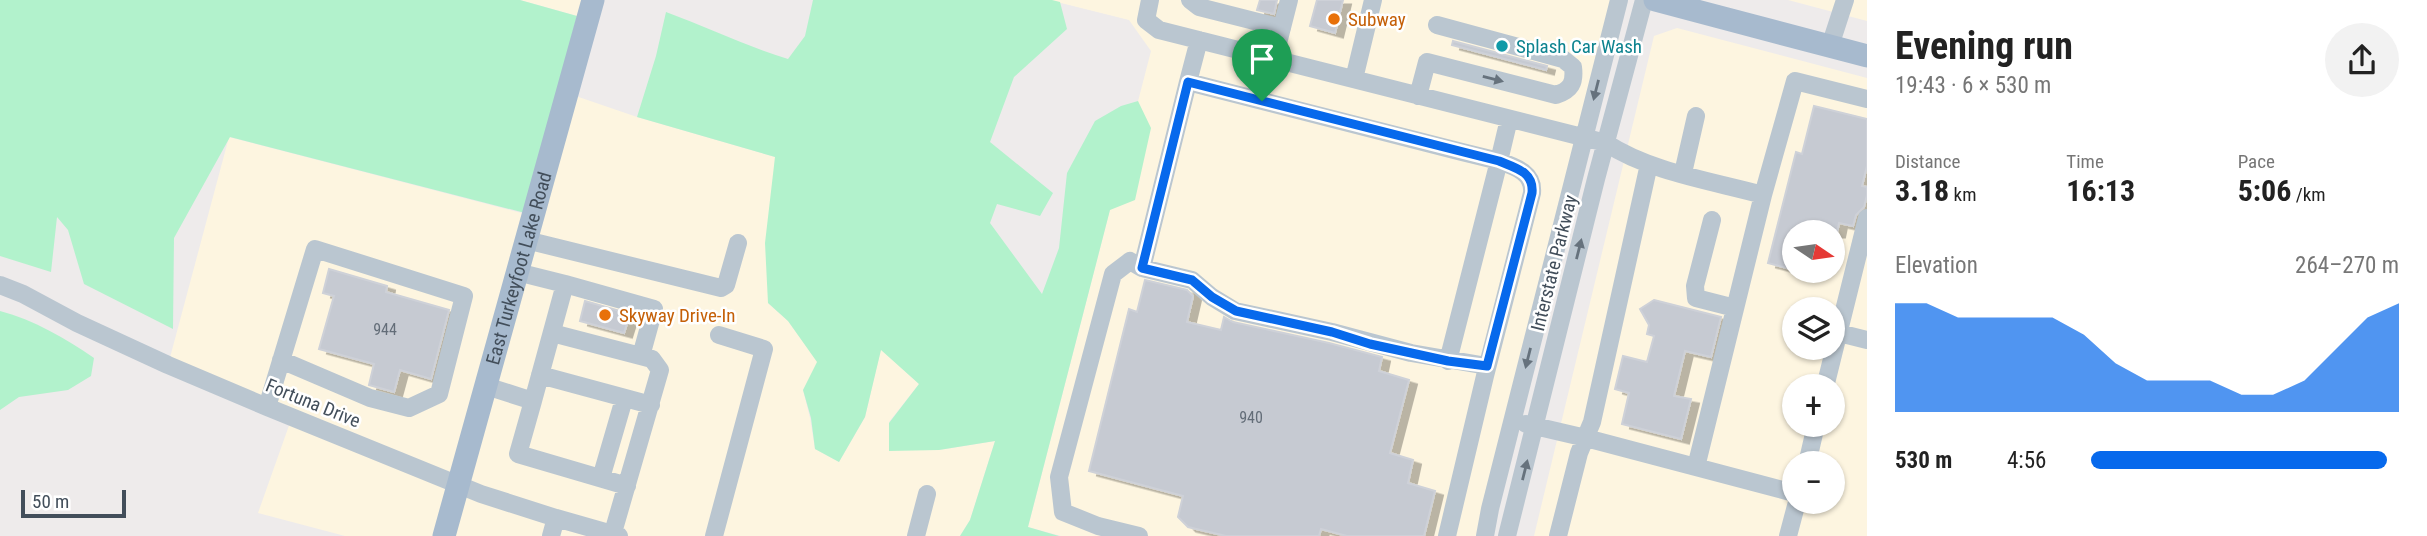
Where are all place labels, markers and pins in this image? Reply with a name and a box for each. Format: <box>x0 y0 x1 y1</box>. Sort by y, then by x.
place label: Subway <box>1348 8 1406 31</box>
marker: Subway <box>1326 11 1342 27</box>
pin <box>1232 29 1292 101</box>
place label: Splash Car Wash <box>1516 35 1642 58</box>
marker: Splash Car Wash <box>1494 38 1510 54</box>
place label: Skyway Drive-In <box>619 304 736 327</box>
marker: Skyway Drive-In <box>597 307 613 323</box>

